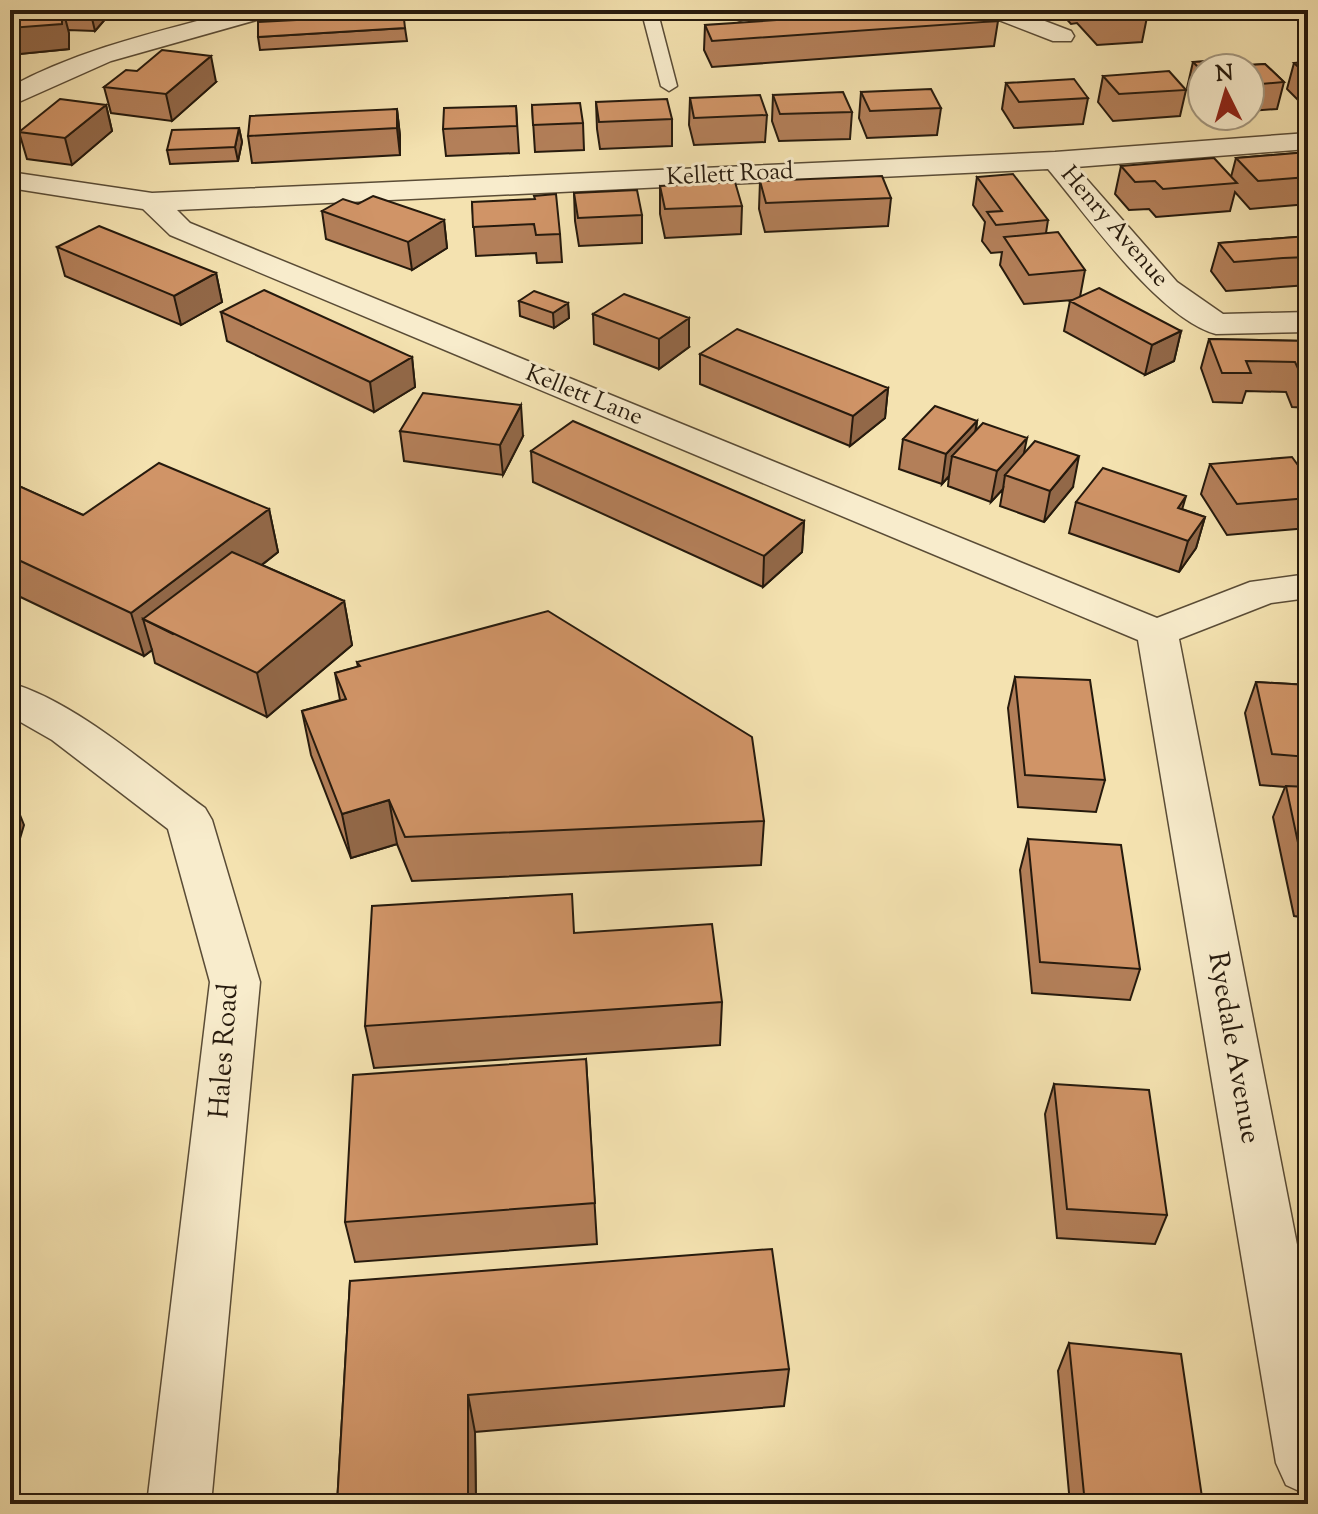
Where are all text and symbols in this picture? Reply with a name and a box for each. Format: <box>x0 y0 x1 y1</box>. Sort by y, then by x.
north arrow <box>1186 52 1266 132</box>
text: N <box>1214 58 1235 92</box>
street label: Kellett Road <box>666 155 795 195</box>
street label: Henry Avenue <box>1052 159 1176 295</box>
street label: Kellett Lane <box>520 357 648 435</box>
street label: Ryedale Avenue <box>1196 949 1270 1147</box>
street label: Hales Road <box>200 982 250 1120</box>

